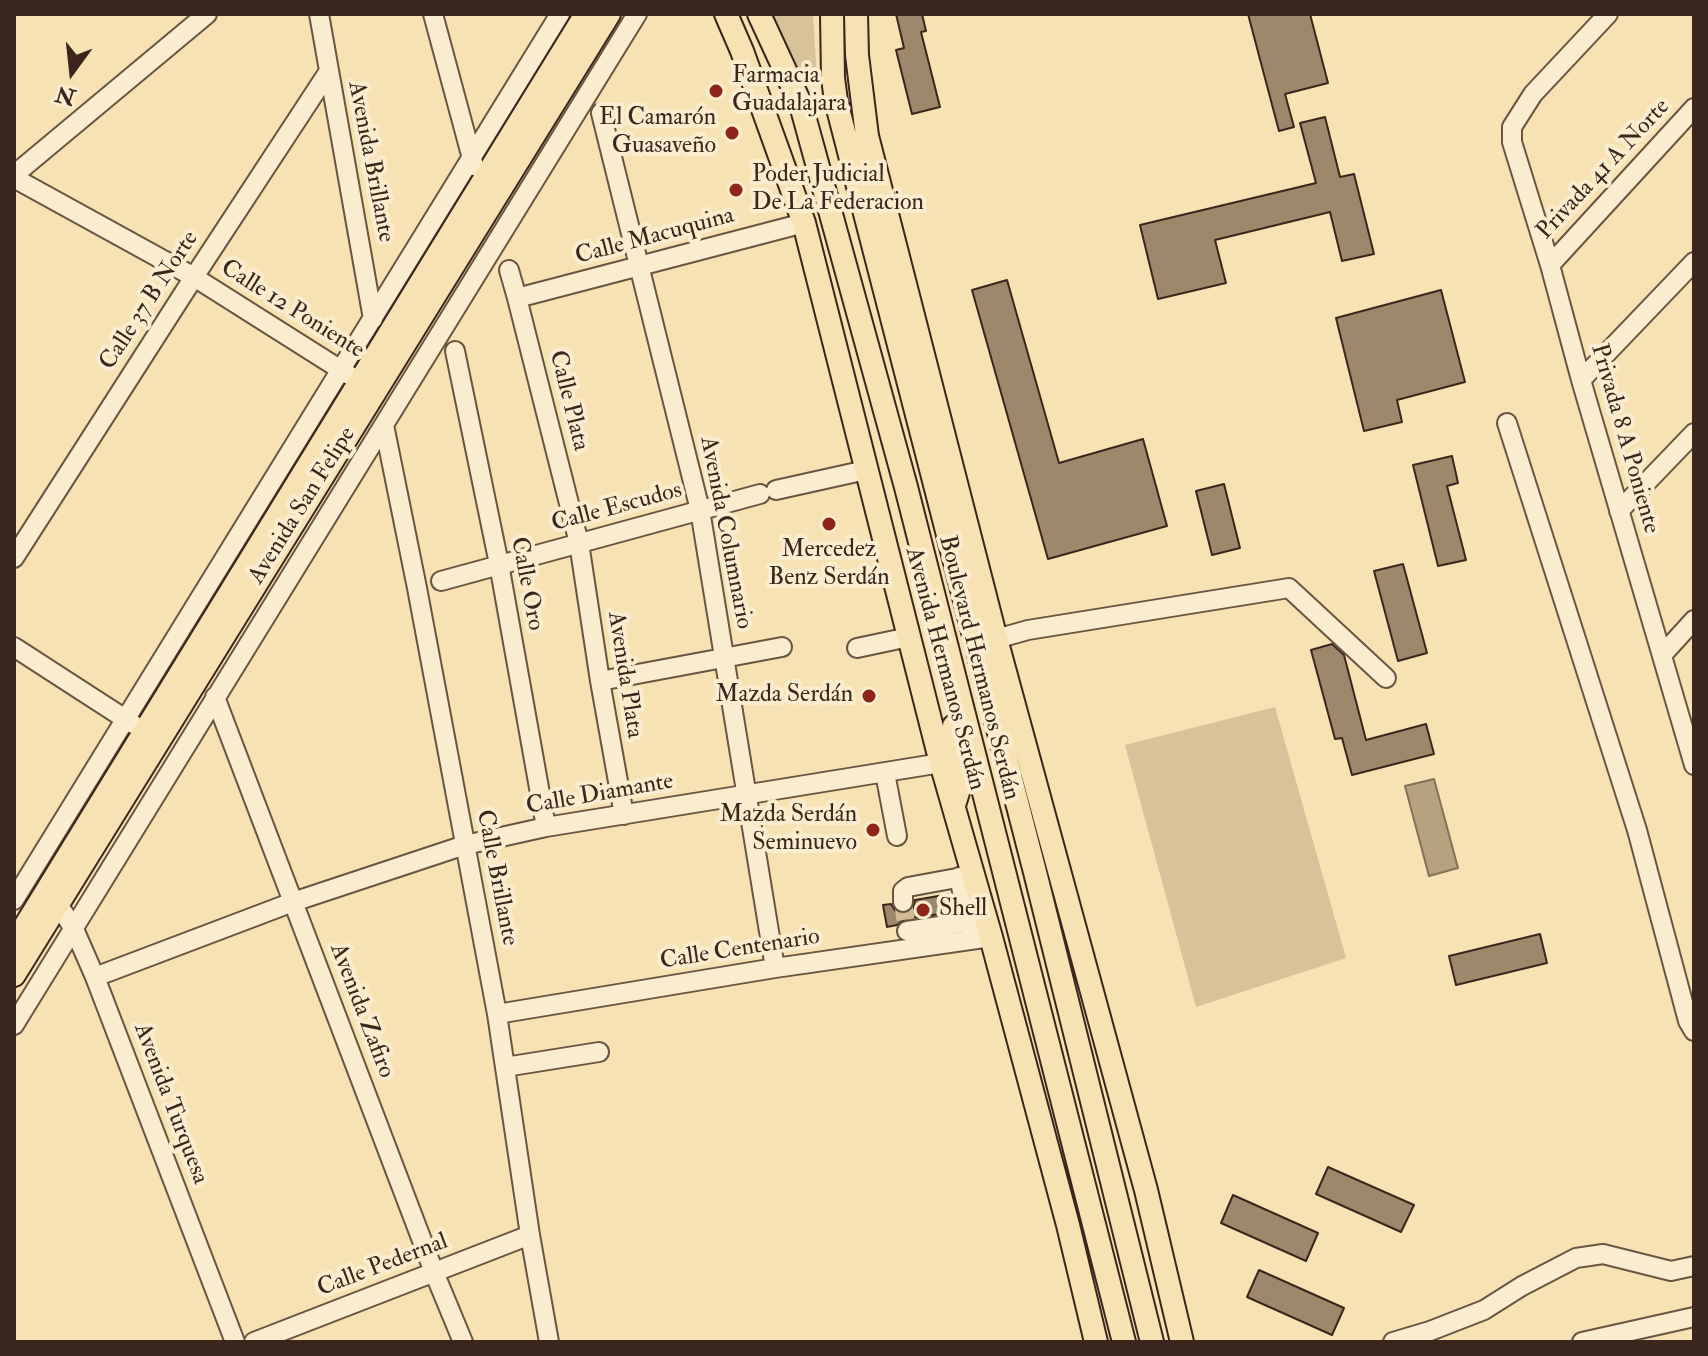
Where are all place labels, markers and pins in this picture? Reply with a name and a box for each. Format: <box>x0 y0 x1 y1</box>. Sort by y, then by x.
place label: Farmacia Guadalajara <box>732 63 846 119</box>
marker: Farmacia Guadalajara <box>707 82 725 100</box>
place label: El Camarón Guasaveño <box>599 105 716 161</box>
marker: El Camarón Guasaveño <box>723 124 741 142</box>
place label: Poder Judicial De La Federacion <box>752 162 924 218</box>
marker: Poder Judicial De La Federacion <box>727 181 745 199</box>
marker: Mercedez Benz Serdán <box>820 515 838 533</box>
place label: Mercedez Benz Serdán <box>768 537 890 593</box>
place label: Mazda Serdán <box>715 682 853 710</box>
marker: Mazda Serdán <box>860 687 878 705</box>
place label: Mazda Serdán Seminuevo <box>719 802 857 858</box>
marker: Mazda Serdán Seminuevo <box>864 821 882 839</box>
place label: Shell <box>939 896 987 924</box>
marker: Shell <box>914 901 932 919</box>

